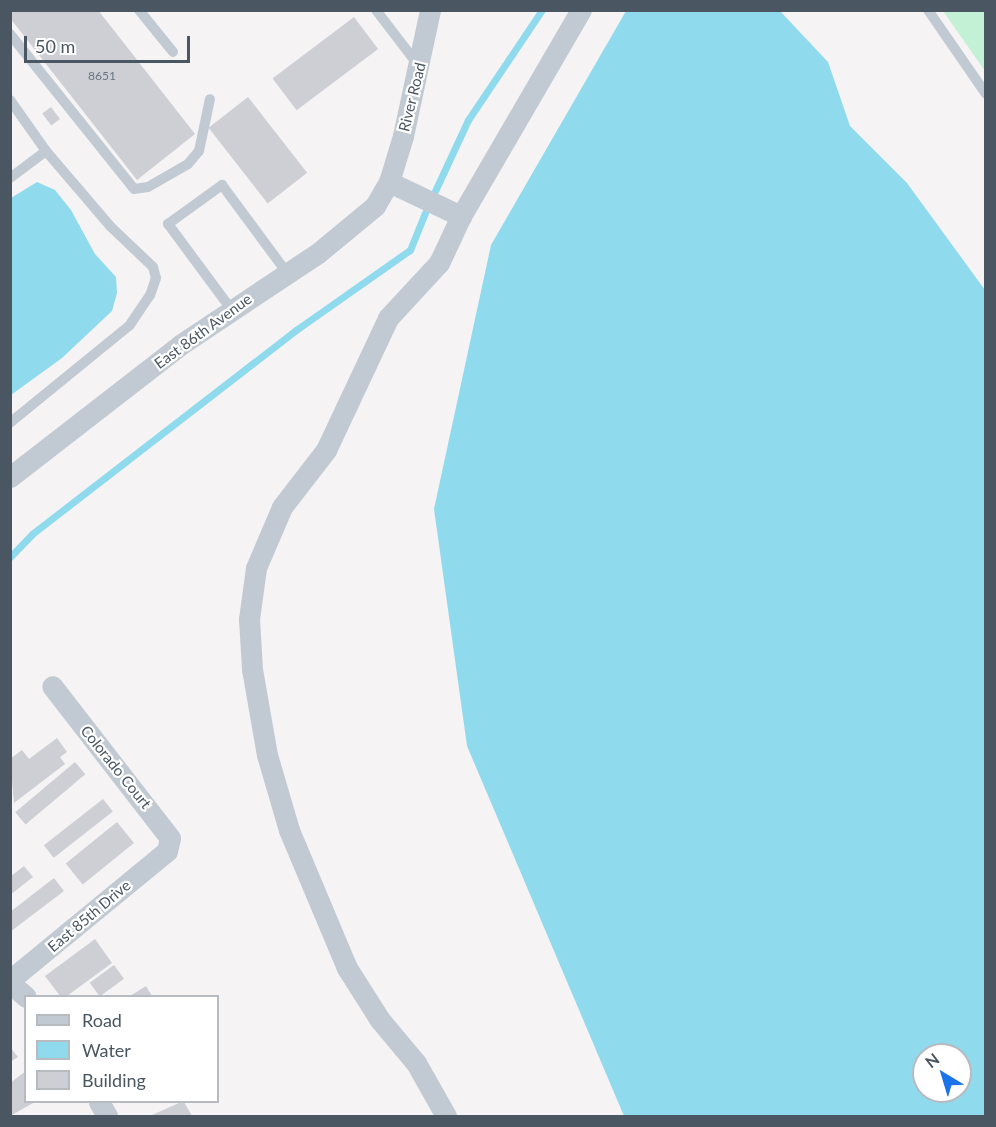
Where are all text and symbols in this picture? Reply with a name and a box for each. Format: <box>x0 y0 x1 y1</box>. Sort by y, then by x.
scale bar <box>27 24 194 62</box>
text: 50 m <box>35 35 75 57</box>
street label: River Road <box>395 60 429 134</box>
house number: 8651 <box>88 69 116 83</box>
street label: East 86th Avenue <box>151 290 255 372</box>
street label: Colorado Court <box>77 722 155 812</box>
street label: East 85th Drive <box>44 876 134 956</box>
legend <box>24 995 219 1103</box>
text: Road <box>82 1009 122 1031</box>
text: Water <box>82 1039 131 1061</box>
north arrow <box>912 1043 972 1103</box>
text: N <box>921 1049 943 1071</box>
text: Building <box>82 1069 146 1091</box>

